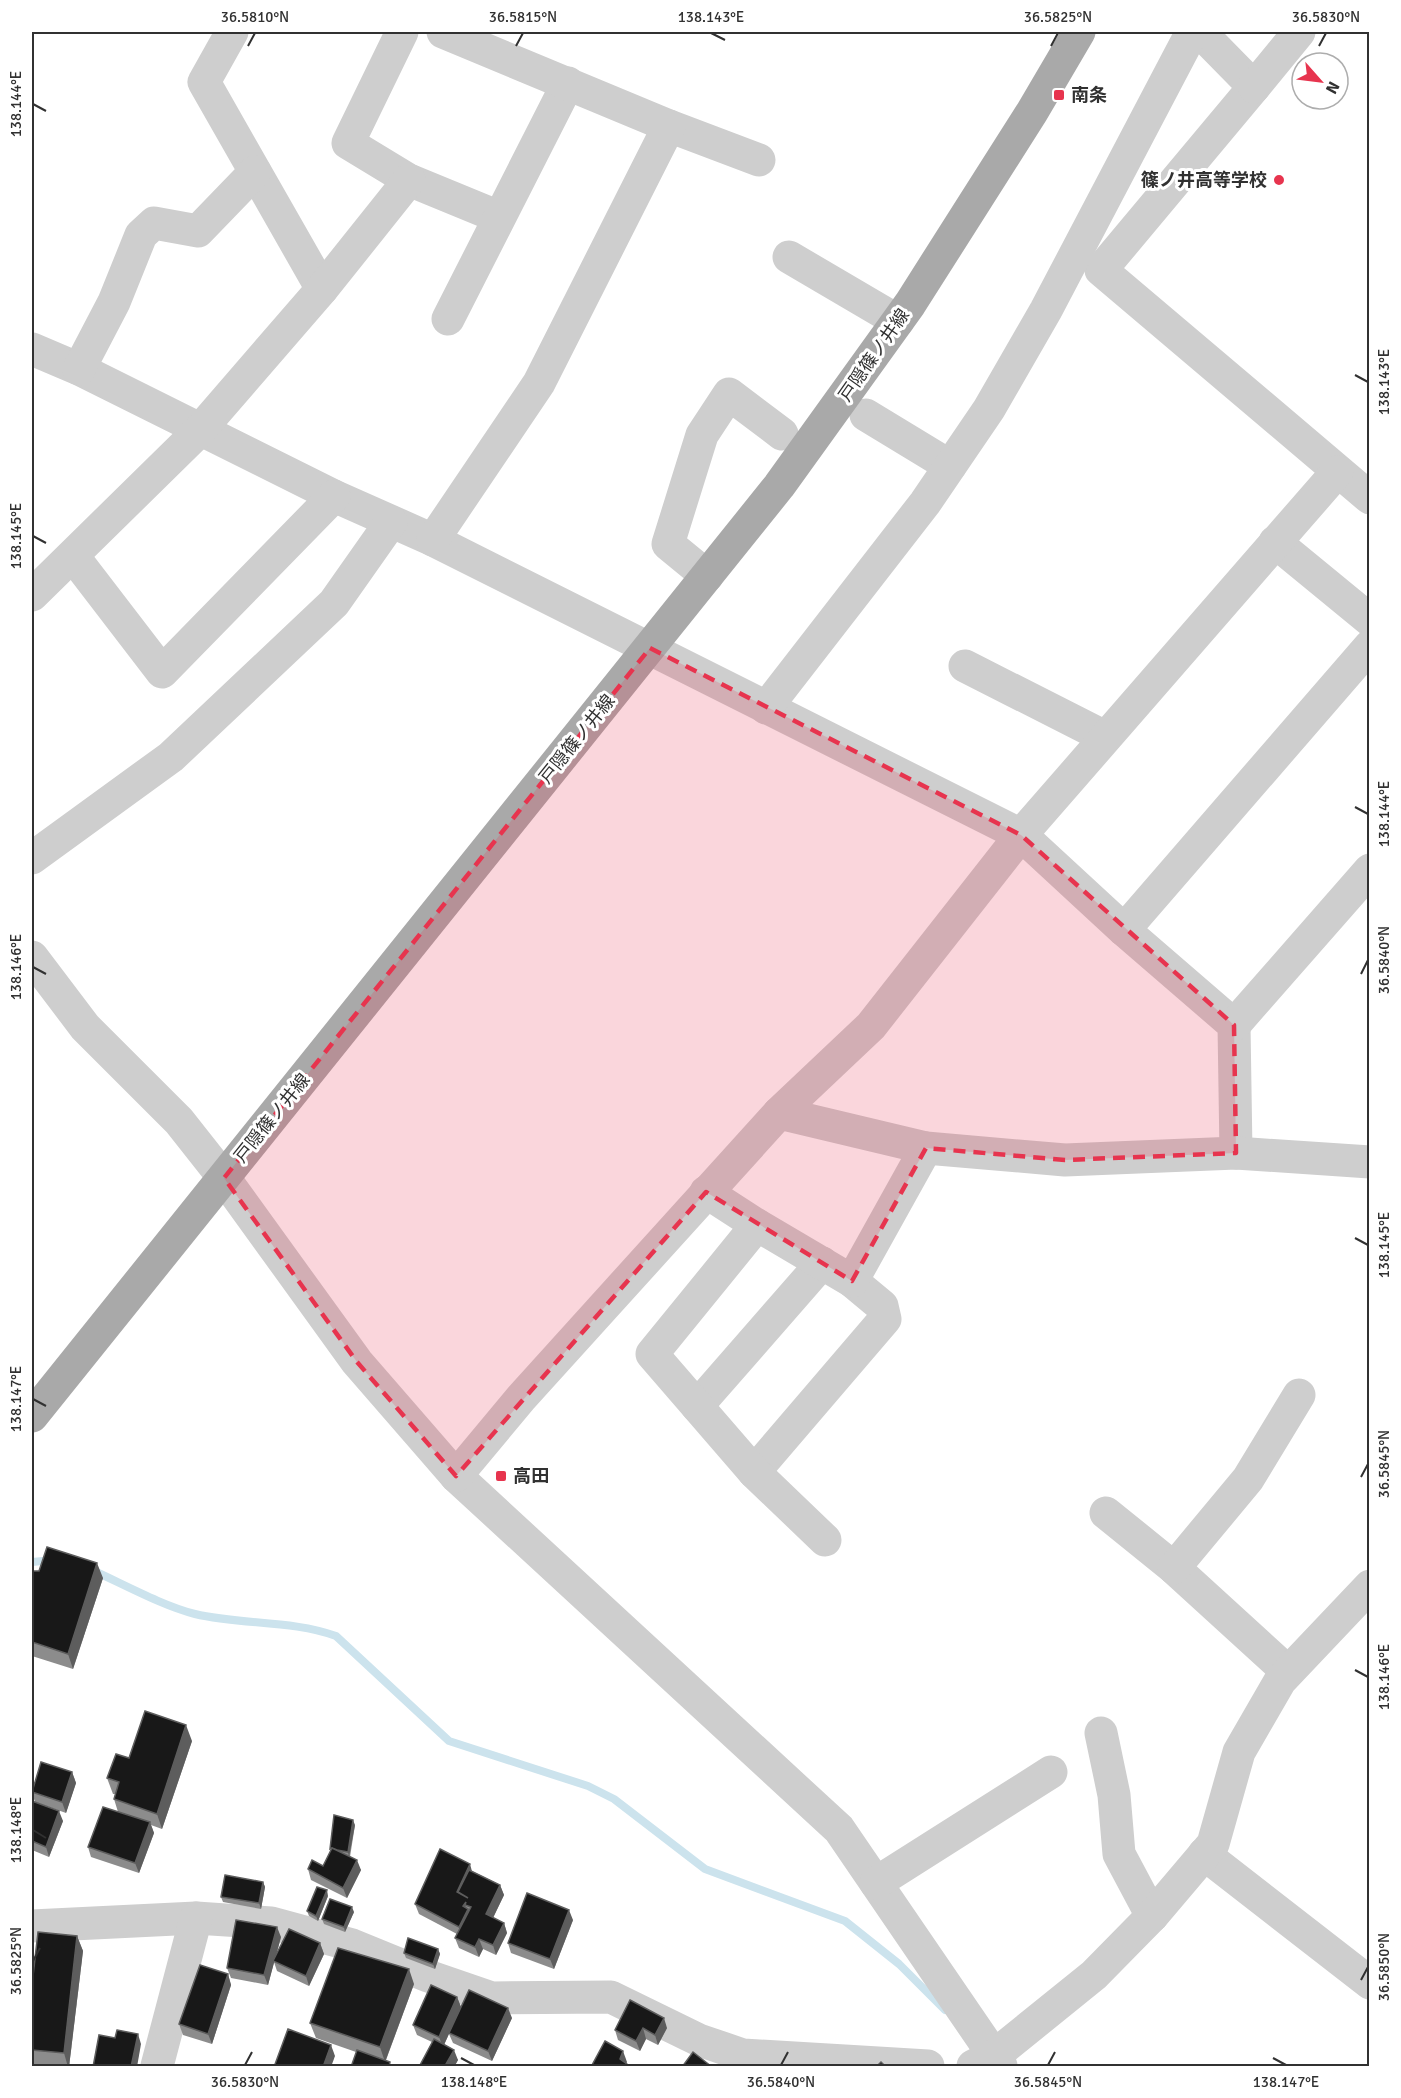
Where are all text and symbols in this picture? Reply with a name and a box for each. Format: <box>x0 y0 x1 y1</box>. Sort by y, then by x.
text: 36.5810°N <box>221 8 289 26</box>
text: 36.5815°N <box>489 8 557 26</box>
text: 138.143°E <box>678 8 744 26</box>
text: 36.5825°N <box>1024 8 1092 26</box>
text: 36.5830°N <box>1292 8 1360 26</box>
north arrow <box>1290 51 1350 111</box>
text: 138.144°E <box>7 71 25 137</box>
text: N <box>1321 78 1344 97</box>
place label: 南条 <box>1071 84 1107 106</box>
marker: 南条 <box>1052 88 1066 102</box>
place label: 篠ノ井高等学校 <box>1141 169 1267 191</box>
marker: 篠ノ井高等学校 <box>1272 173 1286 187</box>
street label: 戸隠篠ノ井線 <box>834 304 914 406</box>
text: 138.143°E <box>1375 349 1393 415</box>
text: 138.145°E <box>7 503 25 569</box>
street label: 戸隠篠ノ井線 <box>534 690 620 788</box>
text: 138.144°E <box>1375 781 1393 847</box>
text: 36.5840°N <box>1375 926 1393 994</box>
text: 138.146°E <box>7 934 25 1000</box>
street label: 戸隠篠ノ井線 <box>229 1069 315 1167</box>
text: 138.145°E <box>1375 1212 1393 1278</box>
text: 138.147°E <box>7 1366 25 1432</box>
text: 36.5845°N <box>1375 1430 1393 1498</box>
place label: 高田 <box>513 1465 549 1487</box>
marker: 高田 <box>494 1469 508 1483</box>
text: 138.146°E <box>1375 1644 1393 1710</box>
text: 138.148°E <box>7 1797 25 1863</box>
text: 36.5825°N <box>7 1927 25 1995</box>
text: 36.5850°N <box>1375 1933 1393 2001</box>
text: 36.5830°N <box>211 2073 279 2091</box>
text: 138.148°E <box>441 2073 507 2091</box>
text: 36.5840°N <box>747 2073 815 2091</box>
text: 36.5845°N <box>1014 2073 1082 2091</box>
text: 138.147°E <box>1253 2073 1319 2091</box>

